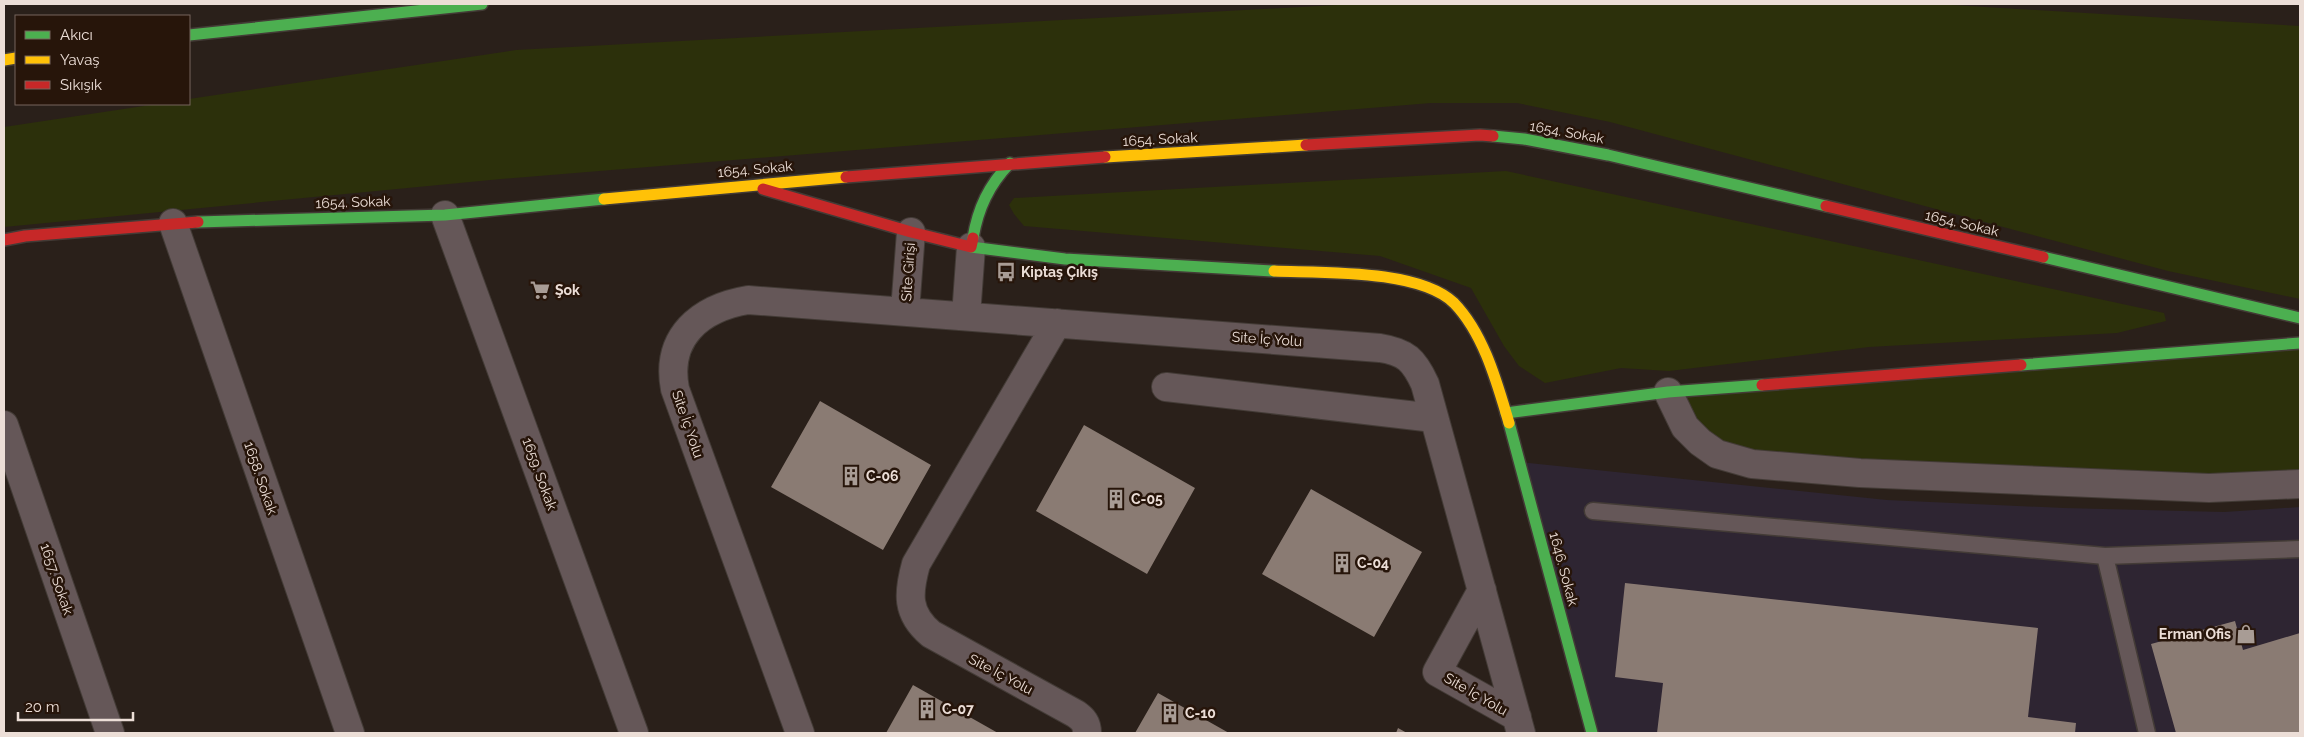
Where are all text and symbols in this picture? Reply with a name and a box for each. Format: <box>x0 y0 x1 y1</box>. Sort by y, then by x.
legend <box>15 15 190 105</box>
text: Akıcı <box>60 26 93 44</box>
text: Yavaş <box>60 51 100 69</box>
text: Sıkışık <box>60 76 102 94</box>
street label: 1654. Sokak <box>1529 118 1606 147</box>
street label: 1654. Sokak <box>1122 129 1199 149</box>
street label: 1654. Sokak <box>717 158 794 180</box>
street label: 1654. Sokak <box>315 193 391 211</box>
street label: 1654. Sokak <box>1924 207 2001 239</box>
street label: Site Girişi <box>898 242 918 302</box>
bus stop icon: Kiptaş Çıkış <box>995 261 1017 283</box>
place label: Kiptaş Çıkış <box>1021 264 1098 280</box>
supermarket icon: Şok <box>529 279 551 301</box>
place label: Şok <box>555 282 580 298</box>
street label: Site İç Yolu <box>1231 327 1303 349</box>
street label: Site İç Yolu <box>669 388 709 460</box>
street label: 1659. Sokak <box>520 436 561 513</box>
street label: 1658. Sokak <box>241 440 281 517</box>
building icon: C-06 <box>840 465 862 487</box>
place label: C-06 <box>866 468 899 484</box>
building icon: C-05 <box>1105 488 1127 510</box>
place label: C-05 <box>1131 491 1163 507</box>
street label: 1646. Sokak <box>1546 530 1582 608</box>
street label: 1657. Sokak <box>37 541 77 617</box>
building icon: C-04 <box>1331 552 1353 574</box>
place label: C-04 <box>1357 555 1389 571</box>
shop icon: Erman Ofis <box>2235 623 2257 645</box>
place label: Erman Ofis <box>2159 626 2231 642</box>
street label: Site İç Yolu <box>966 649 1037 698</box>
street label: Site İç Yolu <box>1442 668 1511 719</box>
scale bar <box>18 690 132 722</box>
text: 20 m <box>25 698 60 716</box>
building icon: C-07 <box>916 698 938 720</box>
place label: C-07 <box>942 701 974 717</box>
building icon: C-10 <box>1159 702 1181 724</box>
place label: C-10 <box>1185 705 1216 721</box>

